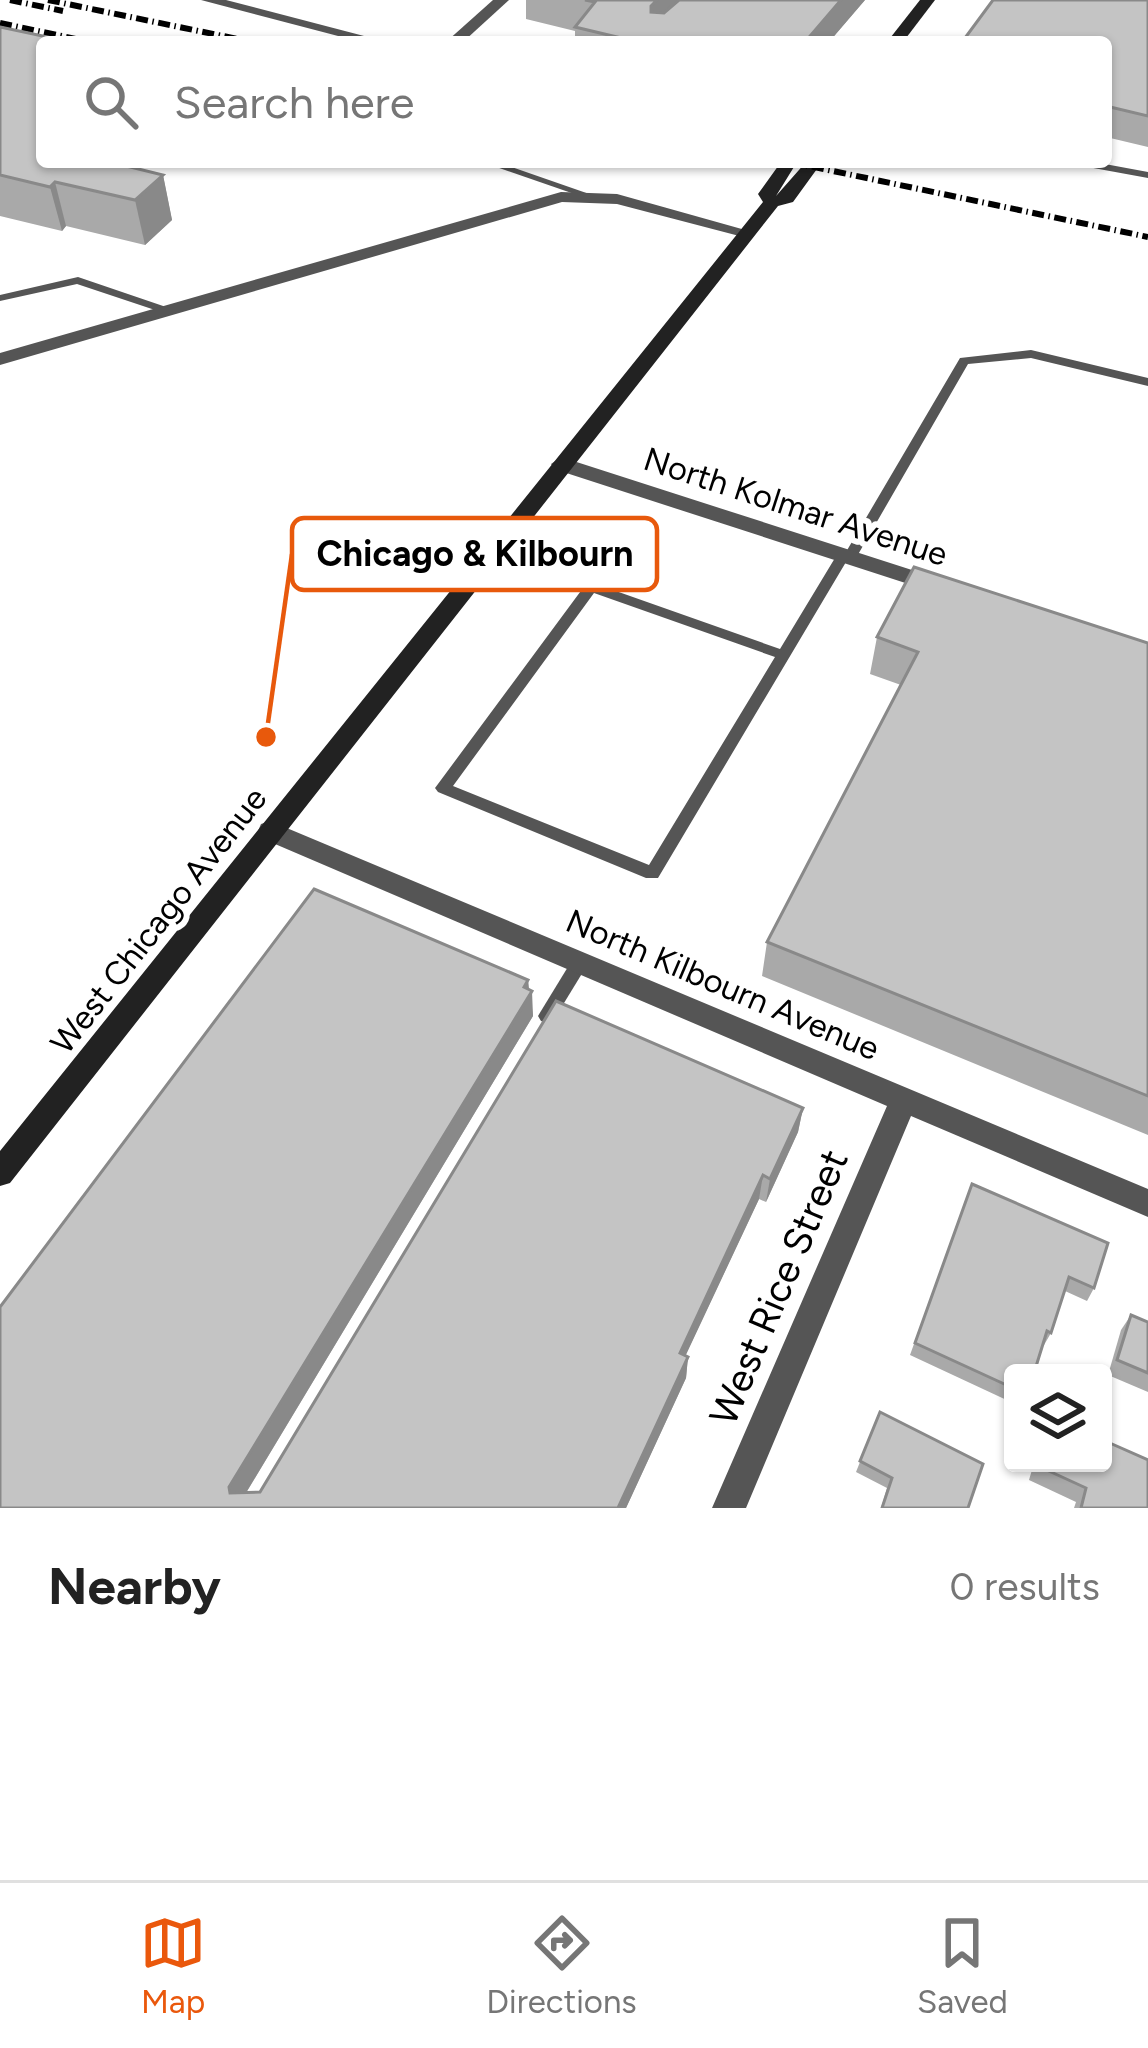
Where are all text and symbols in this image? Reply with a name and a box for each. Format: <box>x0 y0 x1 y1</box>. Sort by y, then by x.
search box <box>36 36 1112 168</box>
icon: search <box>78 69 144 135</box>
text: Search here <box>174 75 414 129</box>
street label: North Kolmar Avenue <box>639 439 953 574</box>
callout: Chicago & Kilbourn <box>292 518 657 590</box>
text: Chicago & Kilbourn <box>316 532 634 575</box>
street label: West Chicago Avenue <box>42 779 274 1061</box>
street label: North Kilbourn Avenue <box>560 901 885 1068</box>
street label: West Rice Street <box>699 1143 858 1432</box>
map controls <box>1004 1364 1112 1472</box>
button: layers <box>1004 1364 1112 1472</box>
text: Nearby <box>48 1556 221 1617</box>
text: 0 results <box>949 1563 1100 1610</box>
tab: Map <box>140 1910 206 2021</box>
tab: Directions <box>486 1910 637 2021</box>
tab: Saved <box>917 1910 1008 2021</box>

